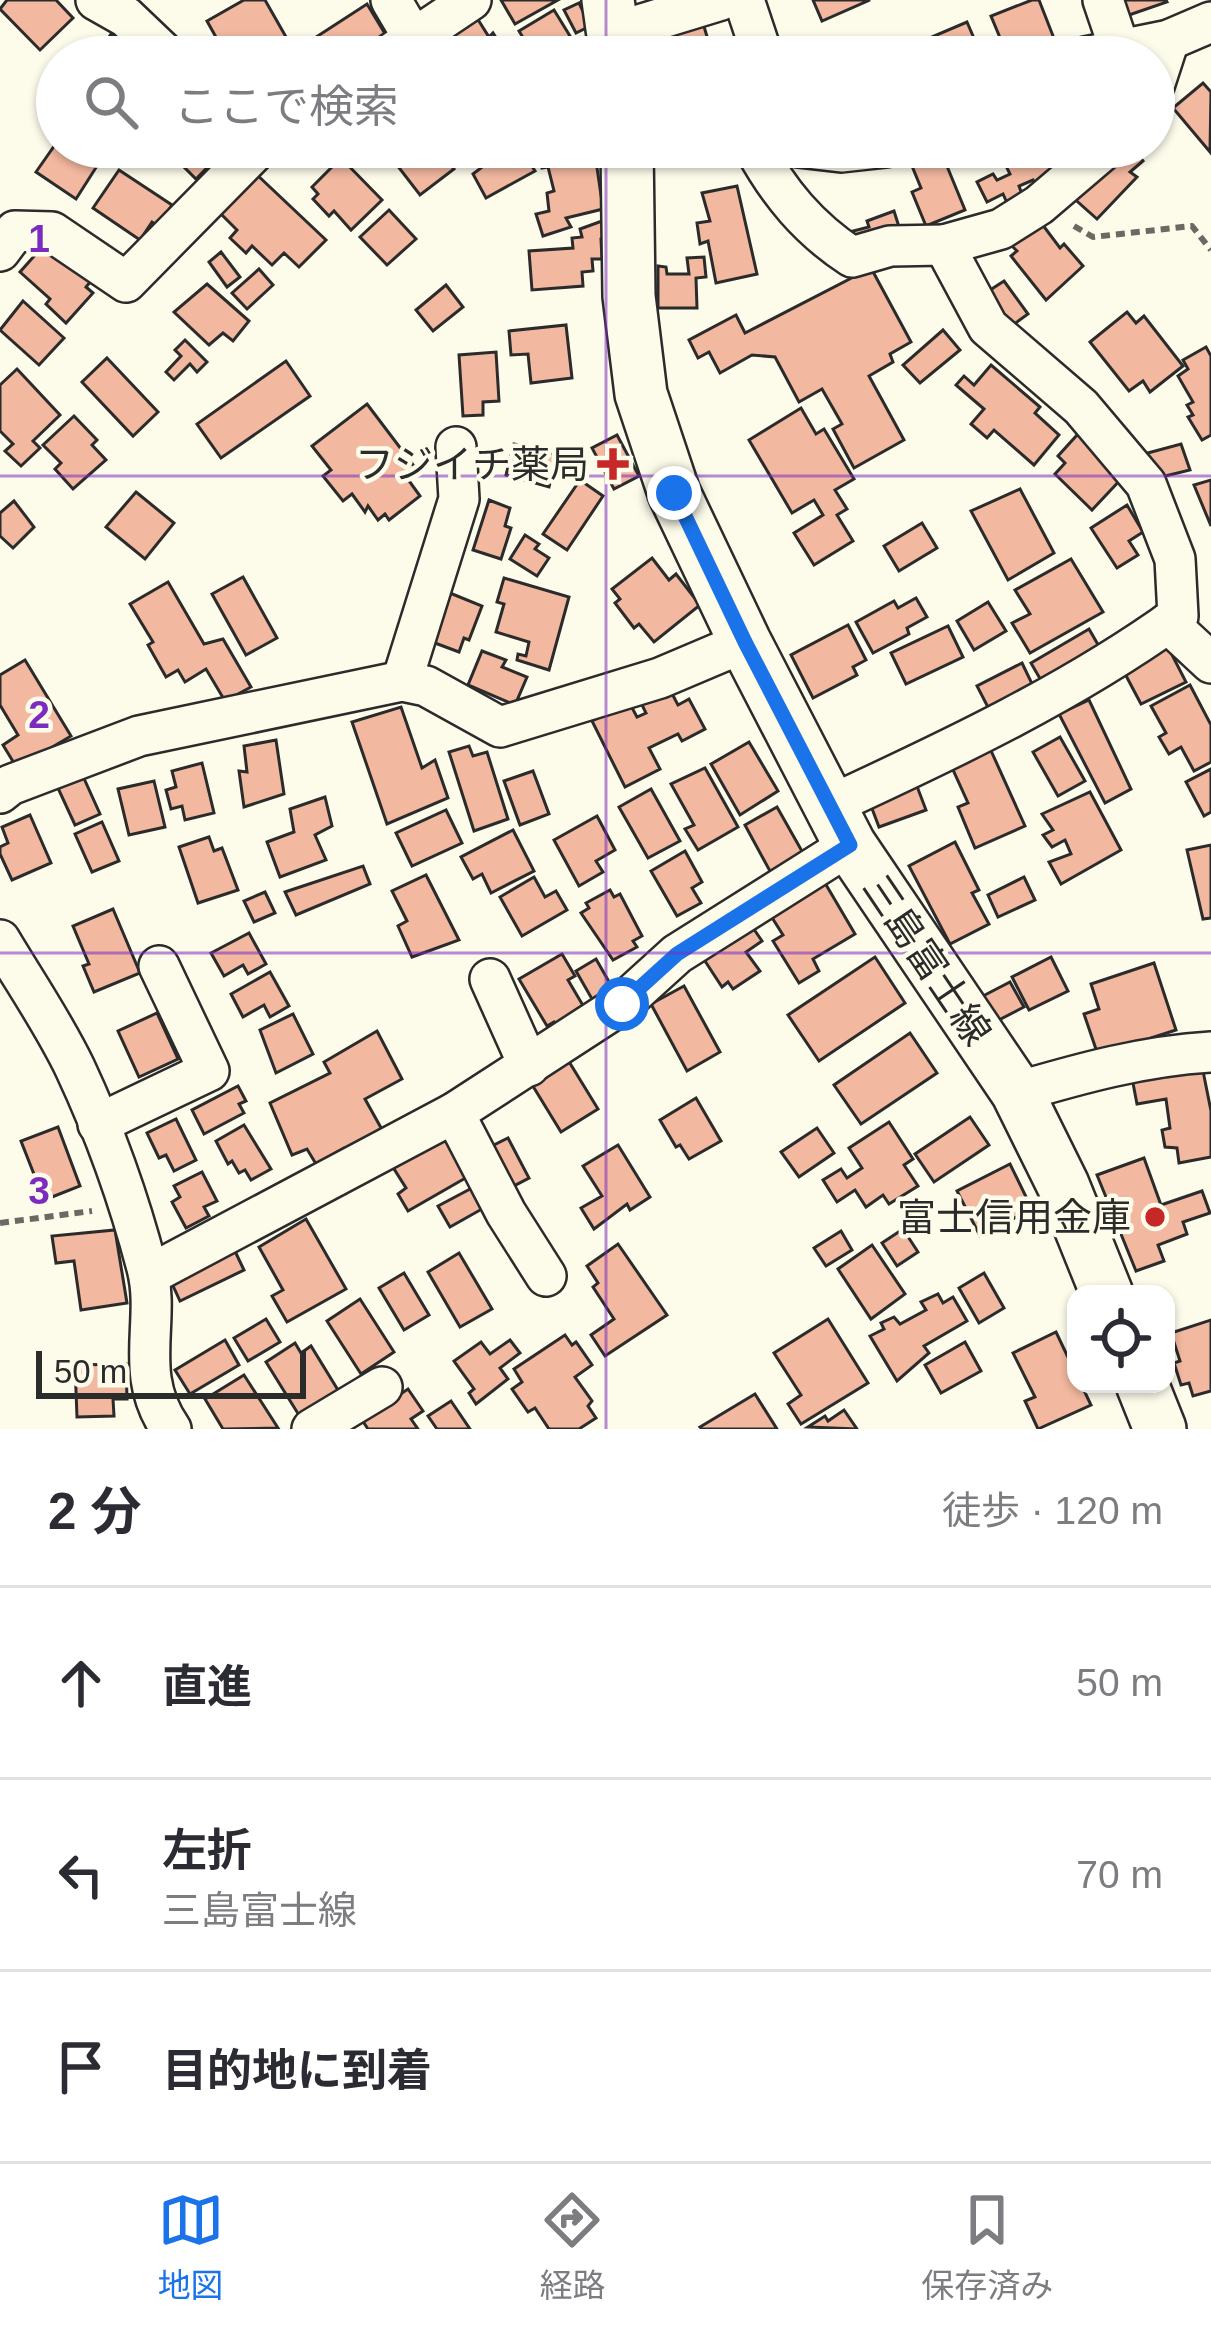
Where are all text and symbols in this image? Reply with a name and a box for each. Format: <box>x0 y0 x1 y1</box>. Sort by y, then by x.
search box <box>36 36 1175 168</box>
icon: search <box>78 69 144 135</box>
text: ここで検索 <box>174 81 399 132</box>
text: 1 <box>28 217 50 260</box>
place label: フジイチ薬局 <box>355 443 589 486</box>
marker: フジイチ薬局 <box>600 451 626 477</box>
route end <box>647 466 701 520</box>
text: 2 <box>28 693 50 736</box>
street label: 三島富士線 <box>855 867 999 1053</box>
route start <box>595 977 649 1031</box>
text: 3 <box>28 1169 50 1212</box>
place label: 富士信用金庫 <box>897 1196 1131 1239</box>
marker: 富士信用金庫 <box>1142 1204 1168 1230</box>
map controls <box>1067 1285 1175 1393</box>
button: locate <box>1067 1285 1175 1393</box>
scale bar <box>36 1345 306 1398</box>
text: 50 m <box>54 1353 127 1390</box>
text: 2 分 <box>48 1483 142 1540</box>
text: 徒歩 · 120 m <box>942 1489 1163 1532</box>
icon: ahead <box>48 1650 114 1716</box>
text: 直進 <box>162 1661 252 1712</box>
text: 50 m <box>1076 1661 1163 1704</box>
text: 左折 <box>162 1825 252 1876</box>
icon: left <box>48 1842 114 1908</box>
text: 70 m <box>1076 1853 1163 1896</box>
text: 三島富士線 <box>162 1889 357 1932</box>
icon: arrive <box>48 2034 114 2100</box>
text: 目的地に到着 <box>162 2045 432 2096</box>
tab: 地図 <box>158 2187 224 2307</box>
tab: 経路 <box>539 2187 605 2307</box>
tab: 保存済み <box>921 2187 1053 2307</box>

